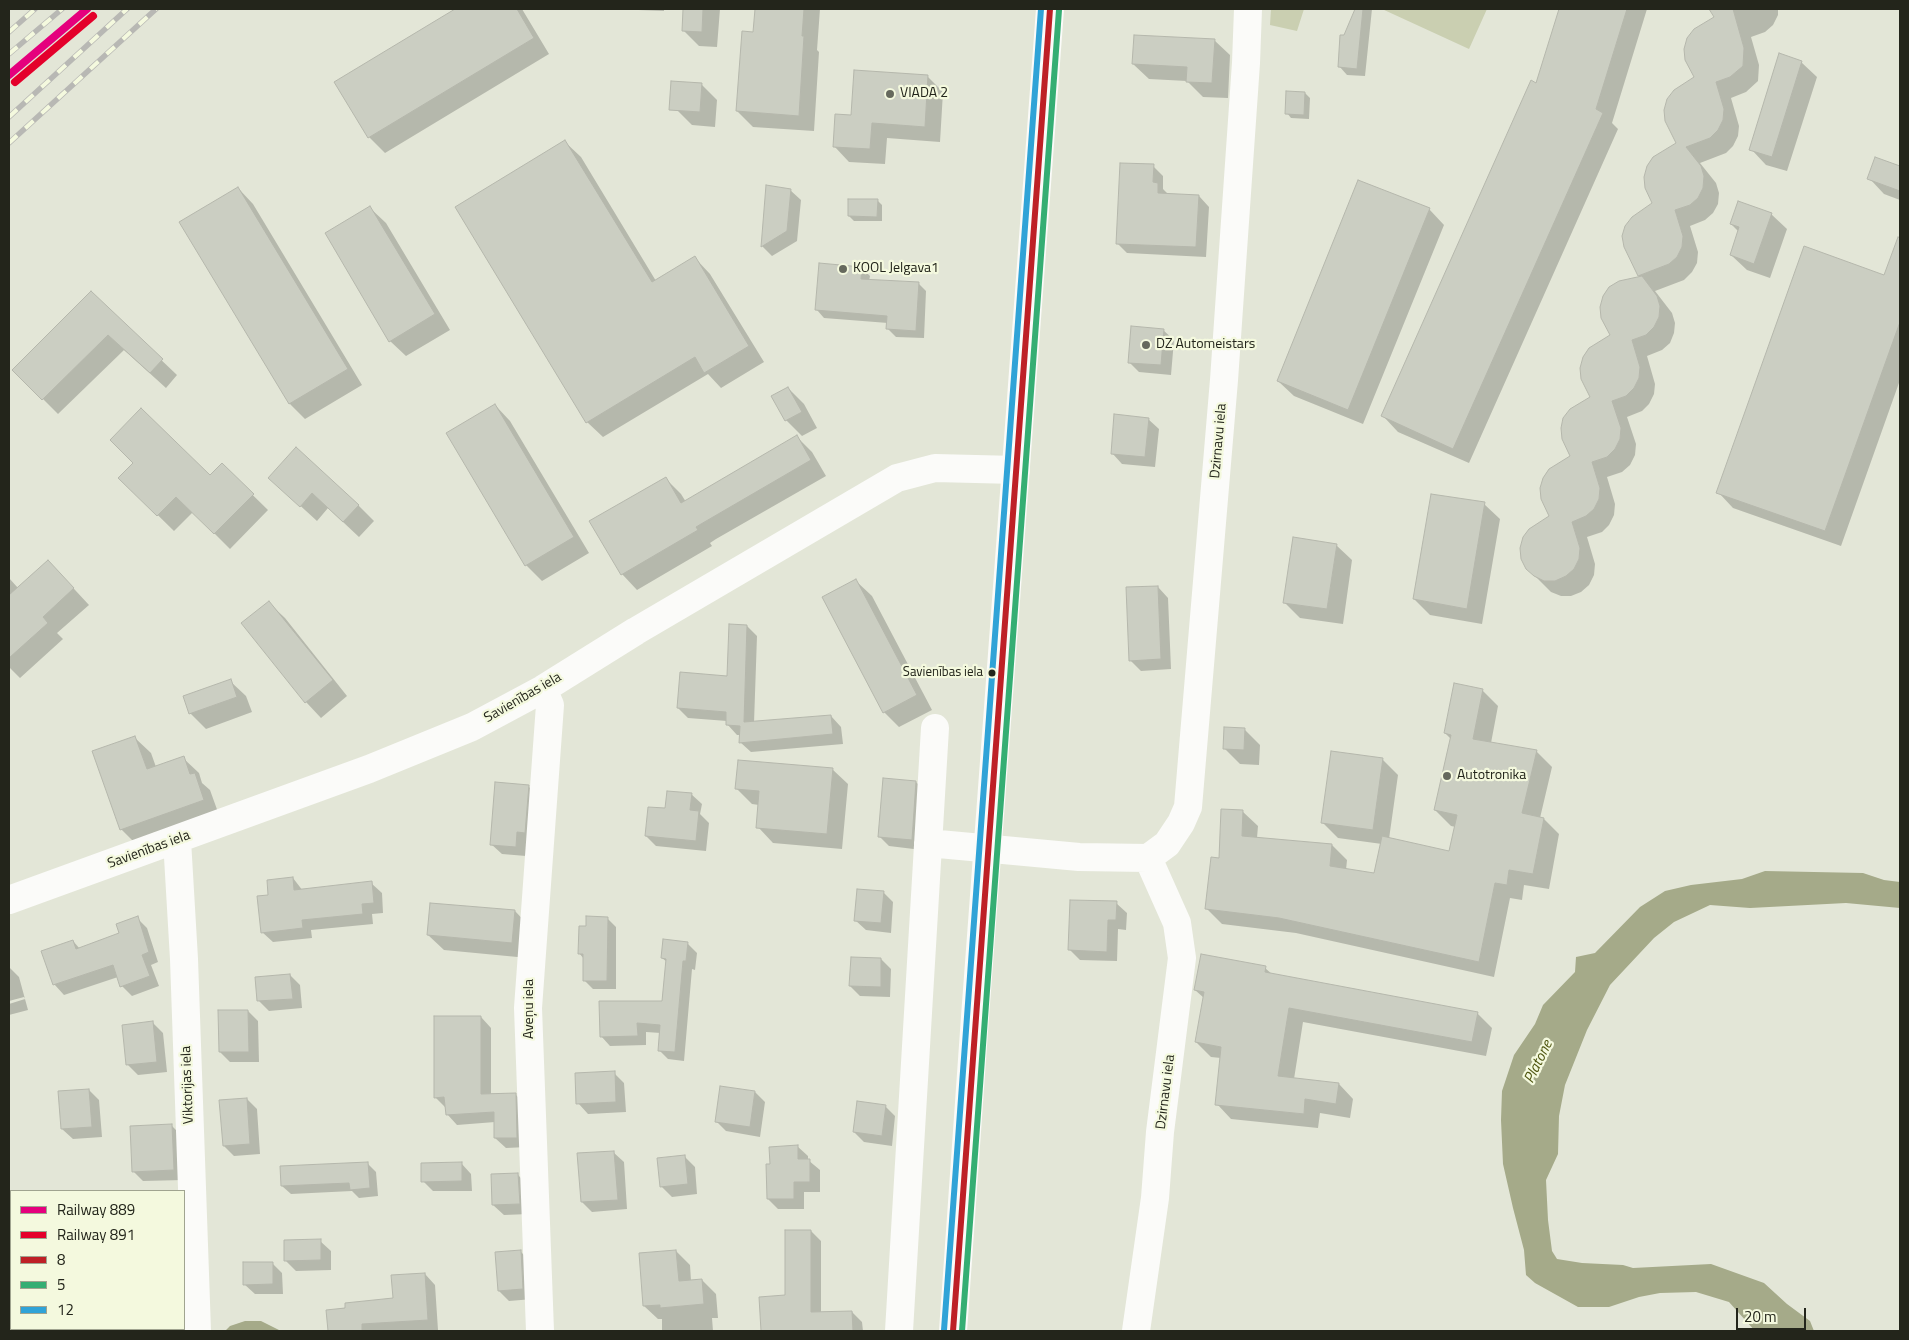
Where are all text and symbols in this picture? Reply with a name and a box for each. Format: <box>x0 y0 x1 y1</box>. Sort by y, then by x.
place label: VIADA 2 <box>900 86 948 102</box>
marker: VIADA 2 <box>884 88 896 100</box>
place label: KOOL Jelgava1 <box>853 261 939 277</box>
marker: KOOL Jelgava1 <box>837 263 849 275</box>
place label: DZ Automeistars <box>1156 337 1255 353</box>
marker: DZ Automeistars <box>1140 339 1152 351</box>
street label: Dzirnavu iela <box>1207 403 1231 479</box>
place label: Savienības iela <box>903 665 983 681</box>
marker: Savienības iela <box>987 668 997 678</box>
street label: Savienības iela <box>481 669 565 727</box>
place label: Autotronika <box>1457 768 1526 784</box>
marker: Autotronika <box>1441 770 1453 782</box>
street label: Savienības iela <box>106 827 192 873</box>
street label: Aveņu iela <box>522 979 538 1039</box>
water label: Platone <box>1521 1038 1557 1086</box>
street label: Viktorijas iela <box>178 1046 198 1124</box>
street label: Dzirnavu iela <box>1153 1054 1179 1130</box>
legend <box>10 1190 185 1330</box>
text: Railway 889 <box>57 1198 135 1221</box>
text: Railway 891 <box>57 1223 135 1246</box>
text: 8 <box>57 1248 65 1271</box>
text: 5 <box>57 1273 65 1296</box>
text: 12 <box>57 1298 74 1321</box>
scale bar <box>1739 1298 1809 1330</box>
text: 20 m <box>1744 1305 1777 1328</box>

